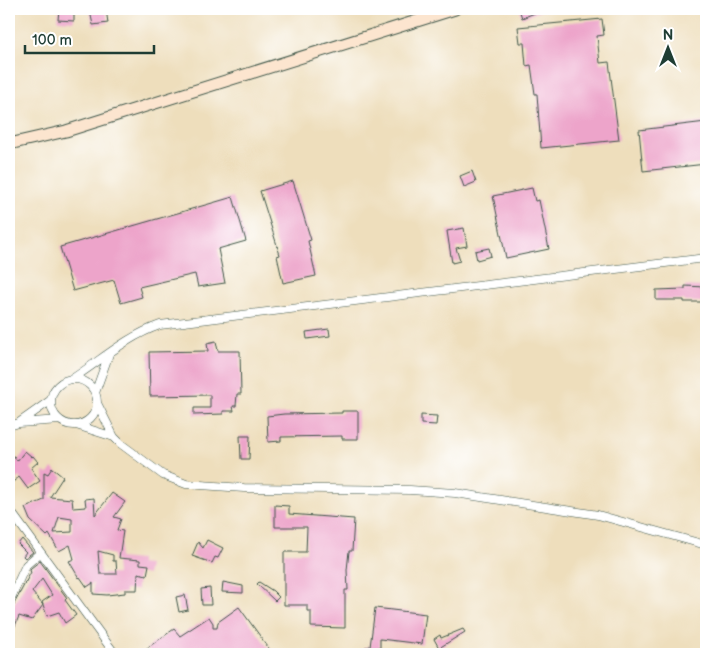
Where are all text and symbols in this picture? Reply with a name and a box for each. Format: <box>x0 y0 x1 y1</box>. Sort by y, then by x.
scale bar <box>25 22 154 54</box>
north arrow <box>642 22 692 72</box>
text: N <box>663 27 673 44</box>
text: 100 m <box>32 31 72 50</box>

